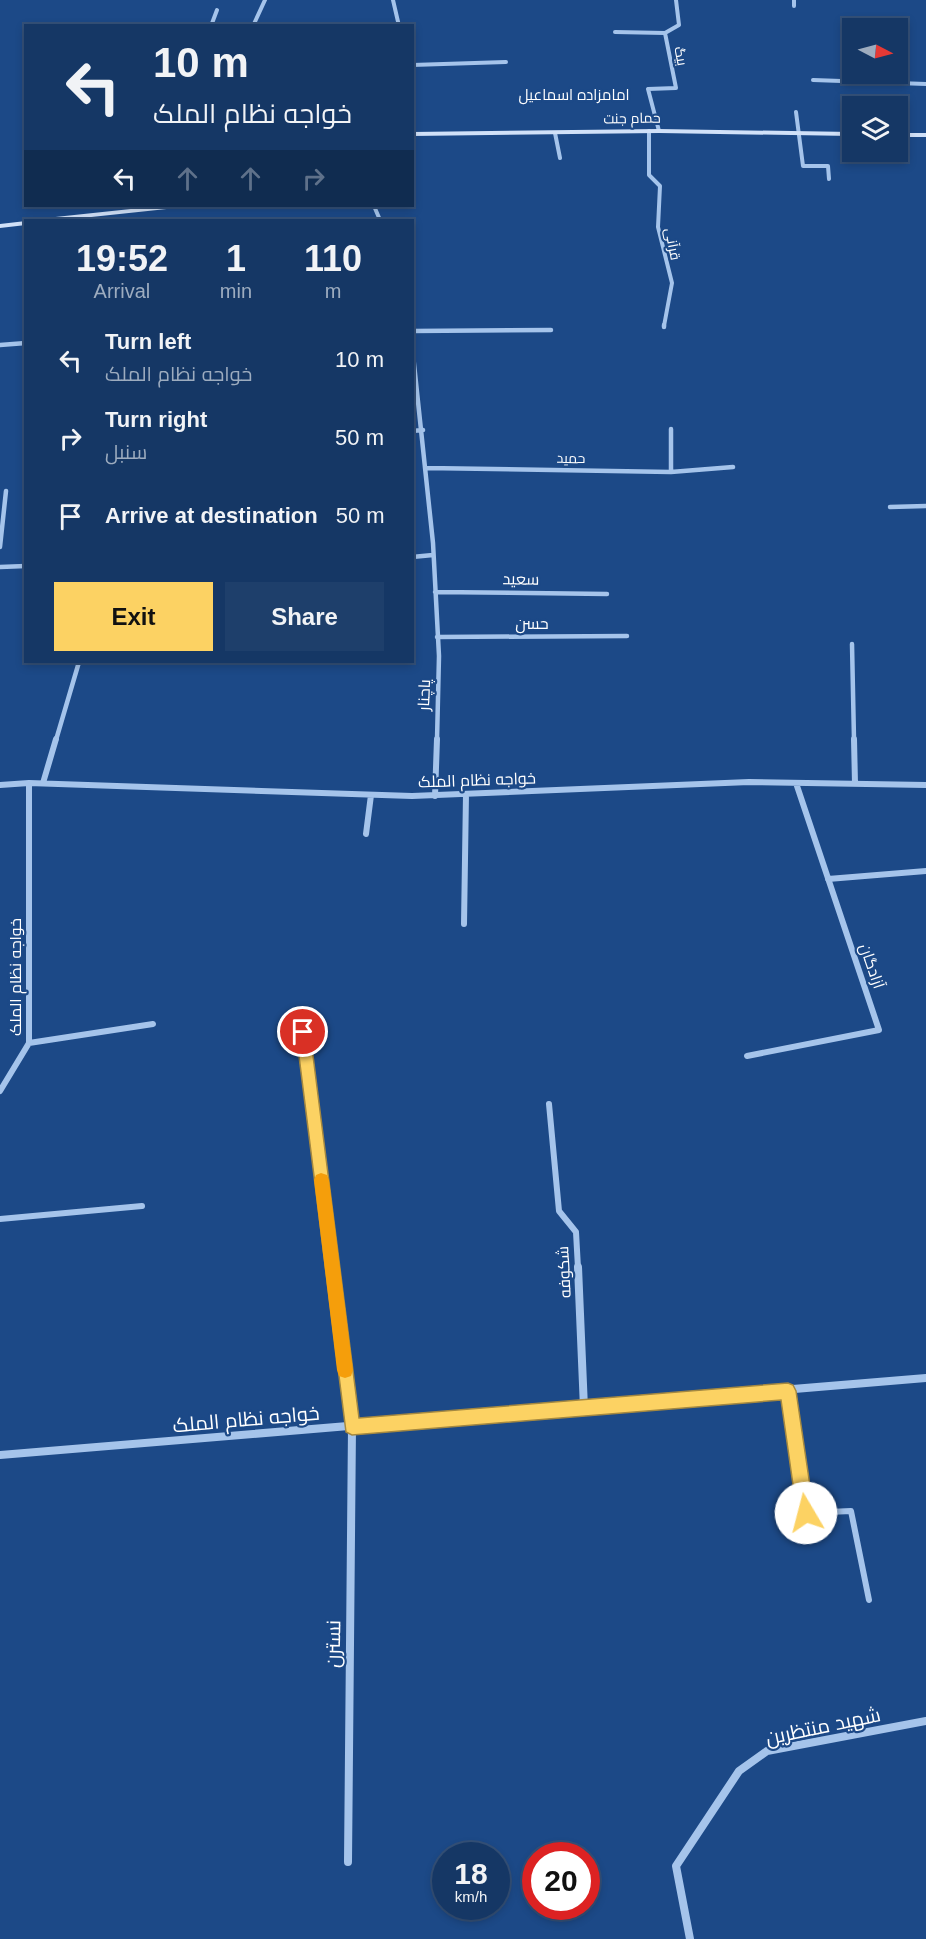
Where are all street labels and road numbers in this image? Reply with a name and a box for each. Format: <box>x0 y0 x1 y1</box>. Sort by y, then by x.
street label: بیگ <box>671 45 691 67</box>
street label: حمام جنت <box>603 110 661 128</box>
street label: قرآنی <box>662 226 684 262</box>
street label: حمید <box>556 450 586 466</box>
street label: سعید <box>502 570 539 589</box>
street label: حسن <box>515 615 549 634</box>
street label: پاچنار <box>415 678 436 712</box>
street label: خواجه نظام الملک <box>418 769 536 794</box>
street label: خواجه نظام الملک <box>7 918 27 1036</box>
street label: آزادگان <box>854 941 888 992</box>
street label: شکوفه <box>554 1246 575 1298</box>
street label: خواجه نظام الملک <box>172 1402 321 1439</box>
street label: نسترن <box>322 1620 346 1668</box>
street label: شهید منتظرین <box>764 1703 883 1751</box>

